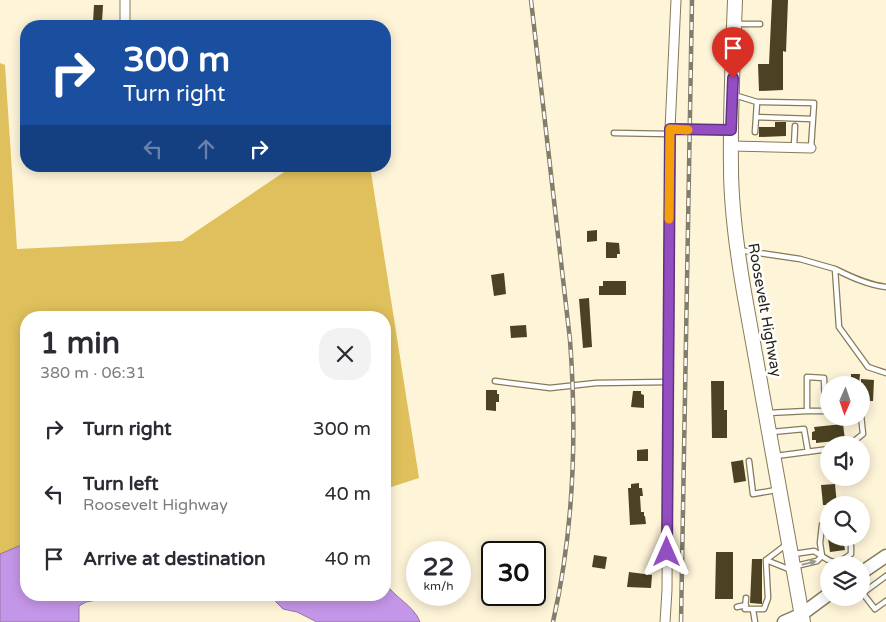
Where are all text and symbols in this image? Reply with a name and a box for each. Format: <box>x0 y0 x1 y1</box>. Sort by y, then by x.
pin <box>712 27 754 78</box>
icon: arrive <box>719 34 747 62</box>
text: 300 m <box>123 39 230 81</box>
icon: right <box>40 40 105 105</box>
text: Turn right <box>123 81 225 107</box>
icon: left <box>139 135 167 163</box>
icon: ahead <box>192 135 220 163</box>
icon: right <box>245 135 273 163</box>
street label: Roosevelt Highway <box>744 242 786 378</box>
text: 1 min <box>40 325 120 362</box>
button: close <box>319 328 371 380</box>
text: 380 m · 06:31 <box>40 363 146 383</box>
north arrow <box>820 376 870 426</box>
map controls <box>820 376 870 606</box>
icon: right <box>40 415 68 443</box>
text: Turn right <box>83 418 171 440</box>
text: 300 m <box>313 418 371 440</box>
button: sound <box>820 436 870 486</box>
text: Turn left <box>83 473 159 495</box>
icon: left <box>40 480 68 508</box>
text: 40 m <box>325 483 371 505</box>
text: Roosevelt Highway <box>83 495 228 515</box>
button: search <box>820 496 870 546</box>
position arrow <box>640 525 692 577</box>
speed limit sign: 30 <box>481 541 546 606</box>
icon: arrive <box>40 545 68 573</box>
text: Arrive at destination <box>83 548 266 570</box>
text: 40 m <box>325 548 371 570</box>
text: 22 <box>423 552 454 582</box>
button: layers <box>820 556 870 606</box>
one-way arrow <box>801 558 816 566</box>
text: km/h <box>423 579 454 593</box>

